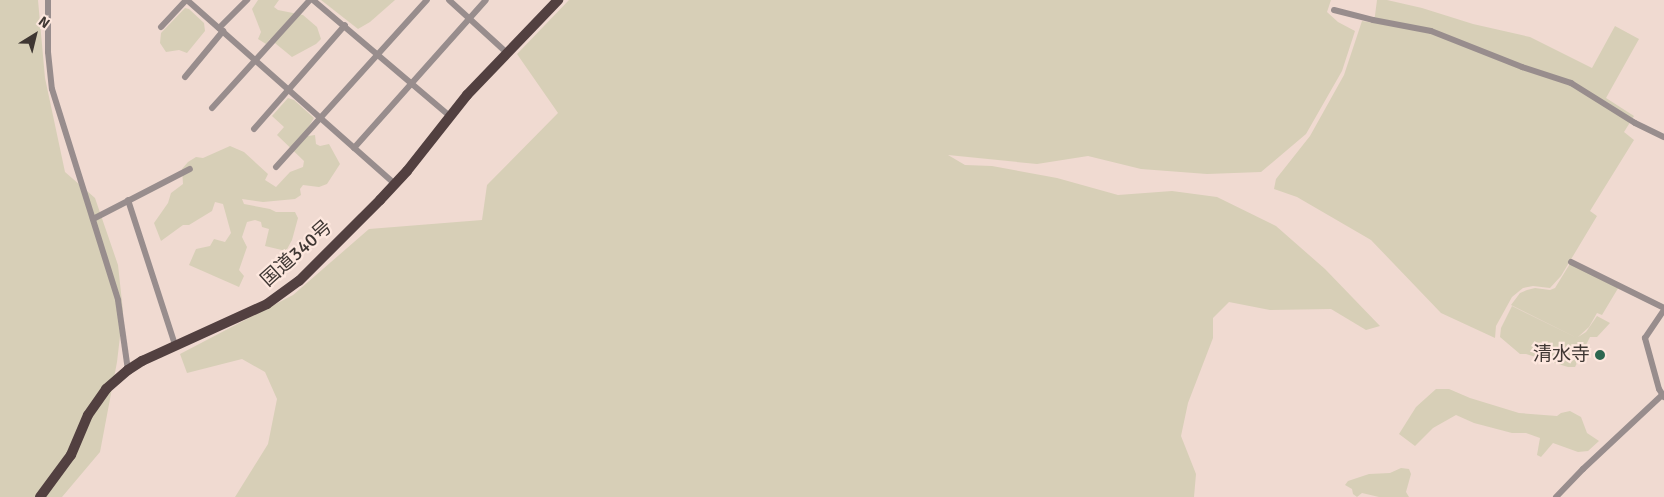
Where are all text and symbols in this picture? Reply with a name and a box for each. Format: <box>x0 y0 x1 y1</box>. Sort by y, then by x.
north arrow <box>10 10 60 60</box>
text: N <box>35 13 53 32</box>
street label: 国道340号 <box>257 216 337 292</box>
place label: 清水寺 <box>1533 344 1590 366</box>
marker: 清水寺 <box>1594 349 1606 361</box>

